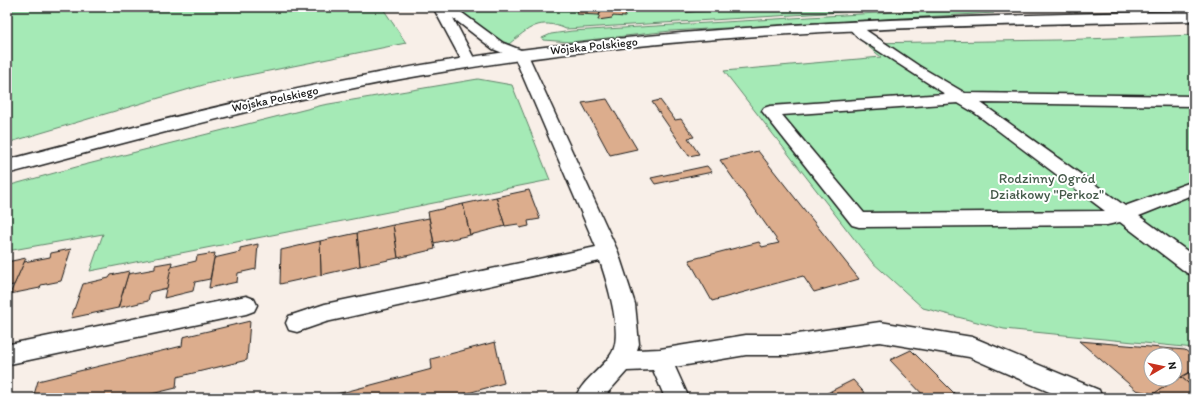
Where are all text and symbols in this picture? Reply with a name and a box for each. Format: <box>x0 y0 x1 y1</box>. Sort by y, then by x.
street label: Wojska Polskiego <box>549 34 639 58</box>
street label: Wojska Polskiego <box>230 83 320 115</box>
park label: Rodzinny Ogród Działkowy "Perkoz" <box>990 170 1104 203</box>
north arrow <box>1143 347 1183 387</box>
text: N <box>1165 361 1179 370</box>

